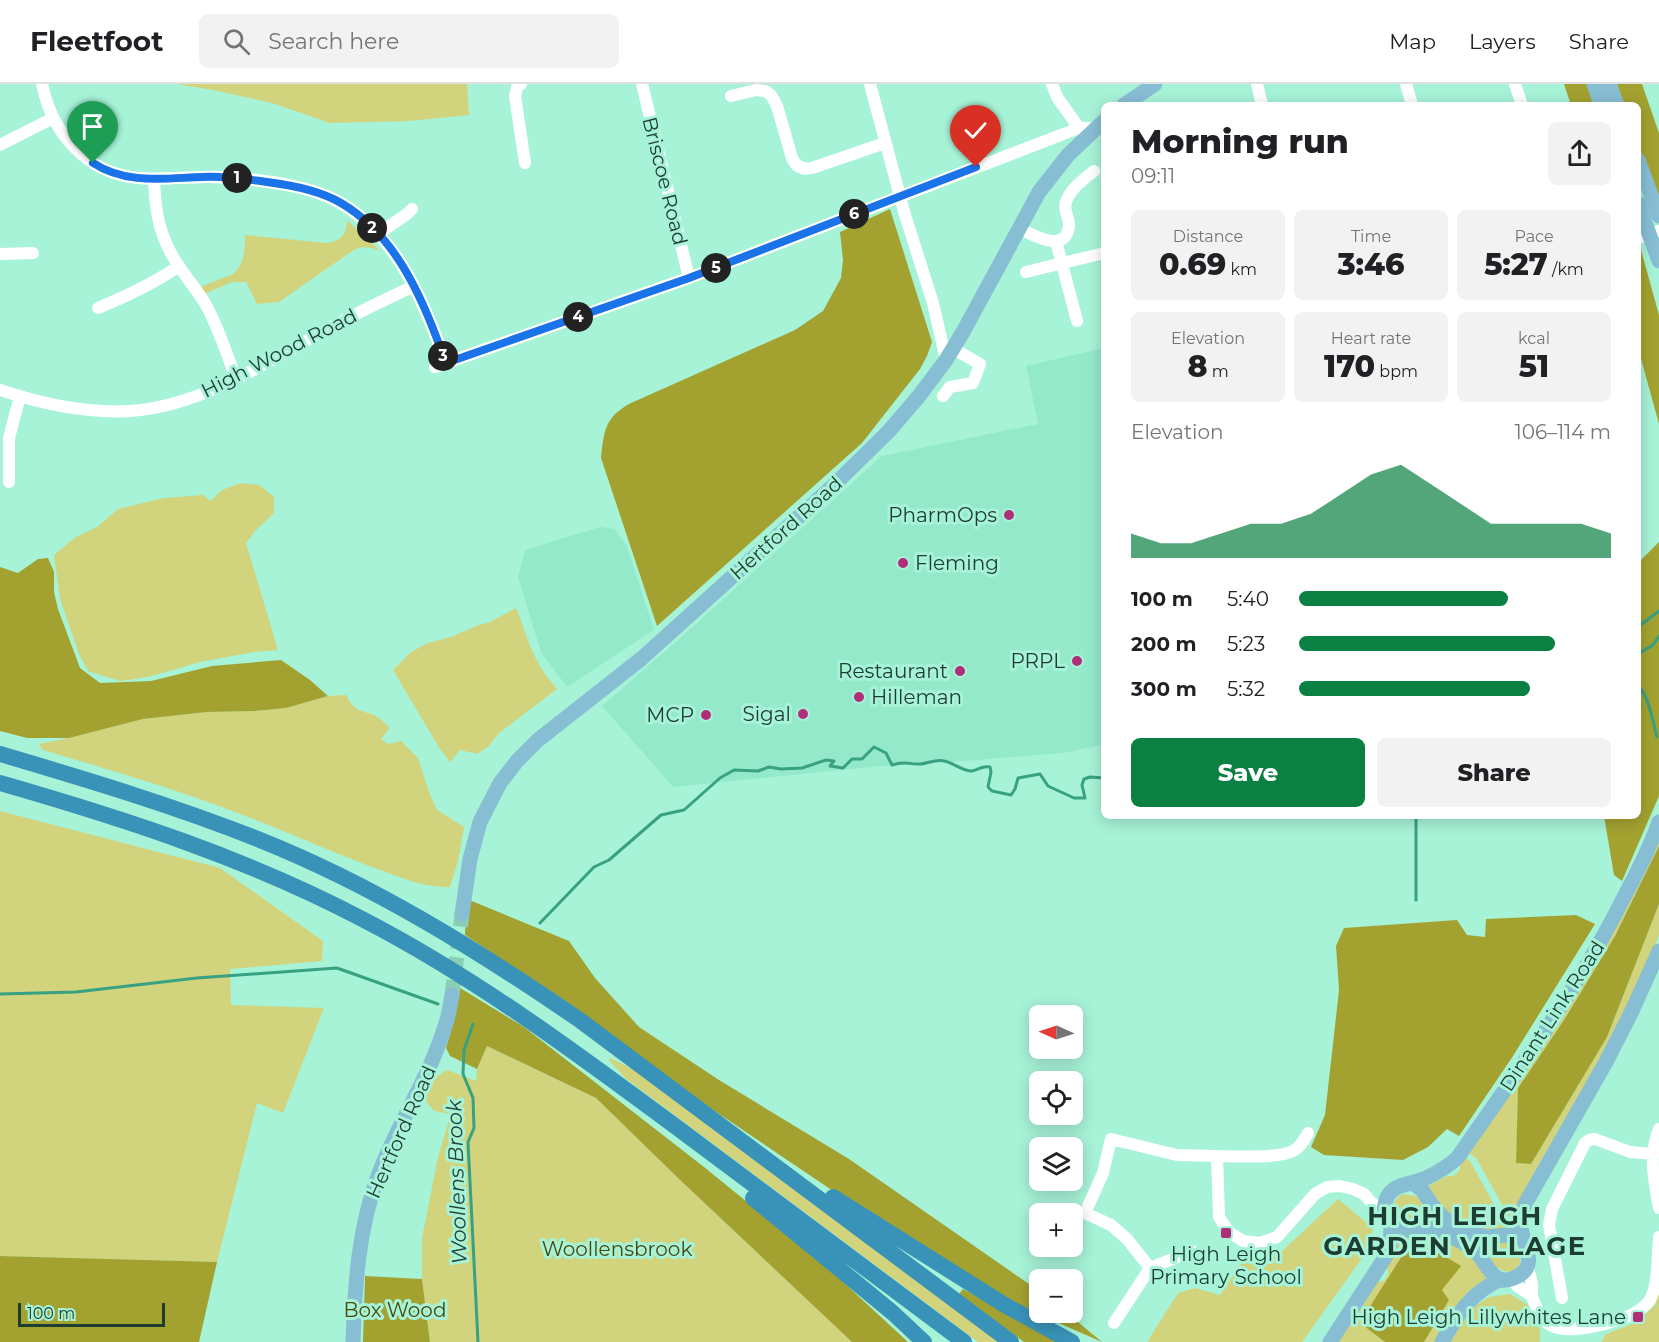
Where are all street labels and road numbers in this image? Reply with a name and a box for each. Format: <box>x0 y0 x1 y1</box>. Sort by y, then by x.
street label: Briscoe Road <box>637 114 693 248</box>
street label: High Wood Road <box>197 303 361 403</box>
street label: Hertford Road <box>725 471 847 585</box>
street label: Dinant Link Road <box>1494 936 1610 1096</box>
street label: Hertford Road <box>361 1062 441 1202</box>

